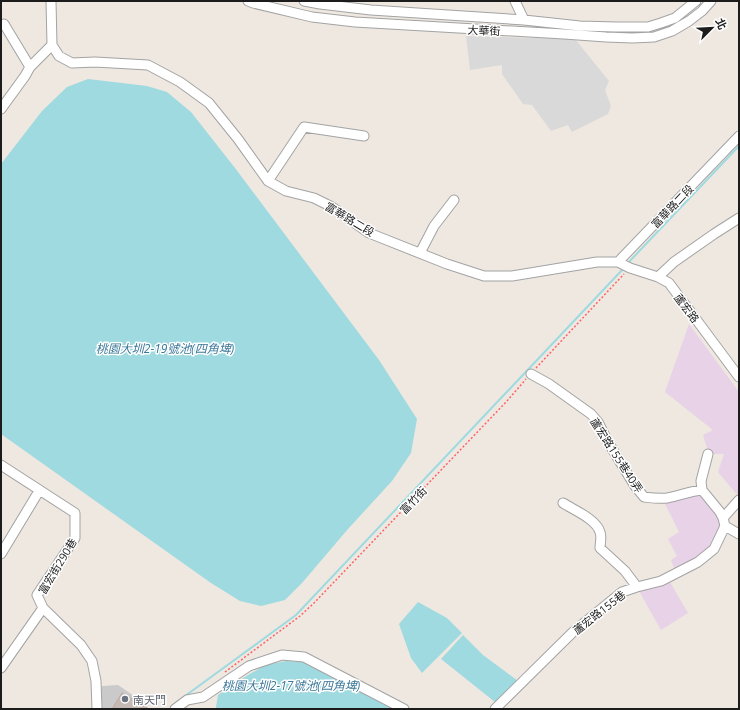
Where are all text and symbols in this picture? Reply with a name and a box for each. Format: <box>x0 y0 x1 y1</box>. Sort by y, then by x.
north arrow <box>692 8 732 48</box>
text: 北 <box>713 16 731 32</box>
street label: 大華街 <box>467 22 501 38</box>
street label: 富華路二段 <box>648 181 696 231</box>
street label: 富華路二段 <box>323 198 377 240</box>
street label: 蘆宏路 <box>671 290 703 326</box>
water label: 桃園大圳2-19號池(四角埤) <box>96 340 234 357</box>
street label: 蘆宏路155巷40弄 <box>587 415 647 495</box>
street label: 富竹街 <box>396 483 430 517</box>
street label: 富宏街290巷 <box>34 535 80 597</box>
street label: 蘆宏路155巷 <box>570 587 628 637</box>
water label: 桃園大圳2-17號池(四角埤) <box>222 677 360 694</box>
place label: 南天門 <box>133 692 166 707</box>
marker: 南天門 <box>120 694 130 704</box>

